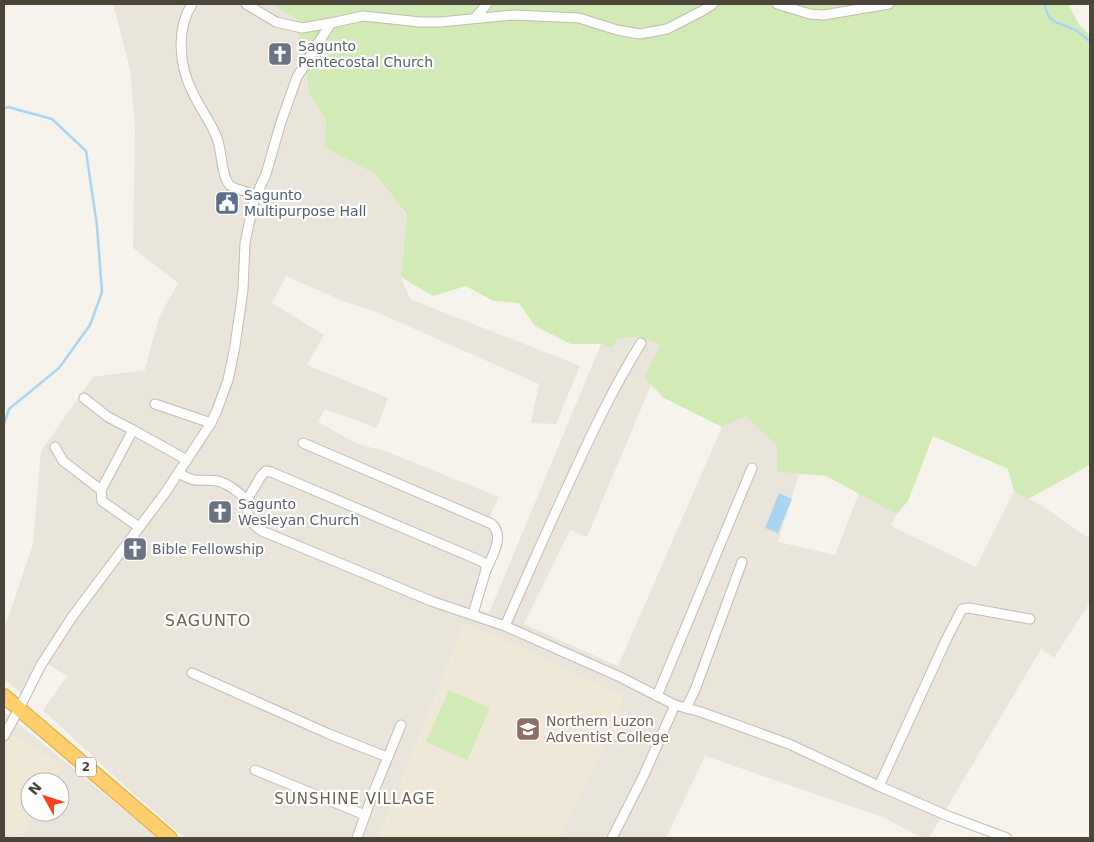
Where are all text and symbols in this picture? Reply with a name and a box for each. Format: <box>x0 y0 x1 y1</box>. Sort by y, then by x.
place label: Sagunto Pentecostal Church <box>298 38 433 70</box>
church icon: Sagunto Pentecostal Church <box>267 41 293 67</box>
place label: Sagunto Multipurpose Hall <box>244 187 366 219</box>
public building icon: Sagunto Multipurpose Hall <box>214 190 240 216</box>
place label: Sagunto Wesleyan Church <box>238 496 359 528</box>
church icon: Sagunto Wesleyan Church <box>207 499 233 525</box>
church icon: Bible Fellowship <box>122 536 148 562</box>
place label: Bible Fellowship <box>152 541 264 557</box>
district label: SAGUNTO <box>165 611 251 630</box>
place label: Northern Luzon Adventist College <box>546 713 669 745</box>
school or university icon: Northern Luzon Adventist College <box>515 716 541 742</box>
road number: 2 <box>76 758 96 776</box>
north arrow <box>20 772 70 822</box>
text: N <box>25 779 45 798</box>
district label: SUNSHINE VILLAGE <box>274 790 436 808</box>

